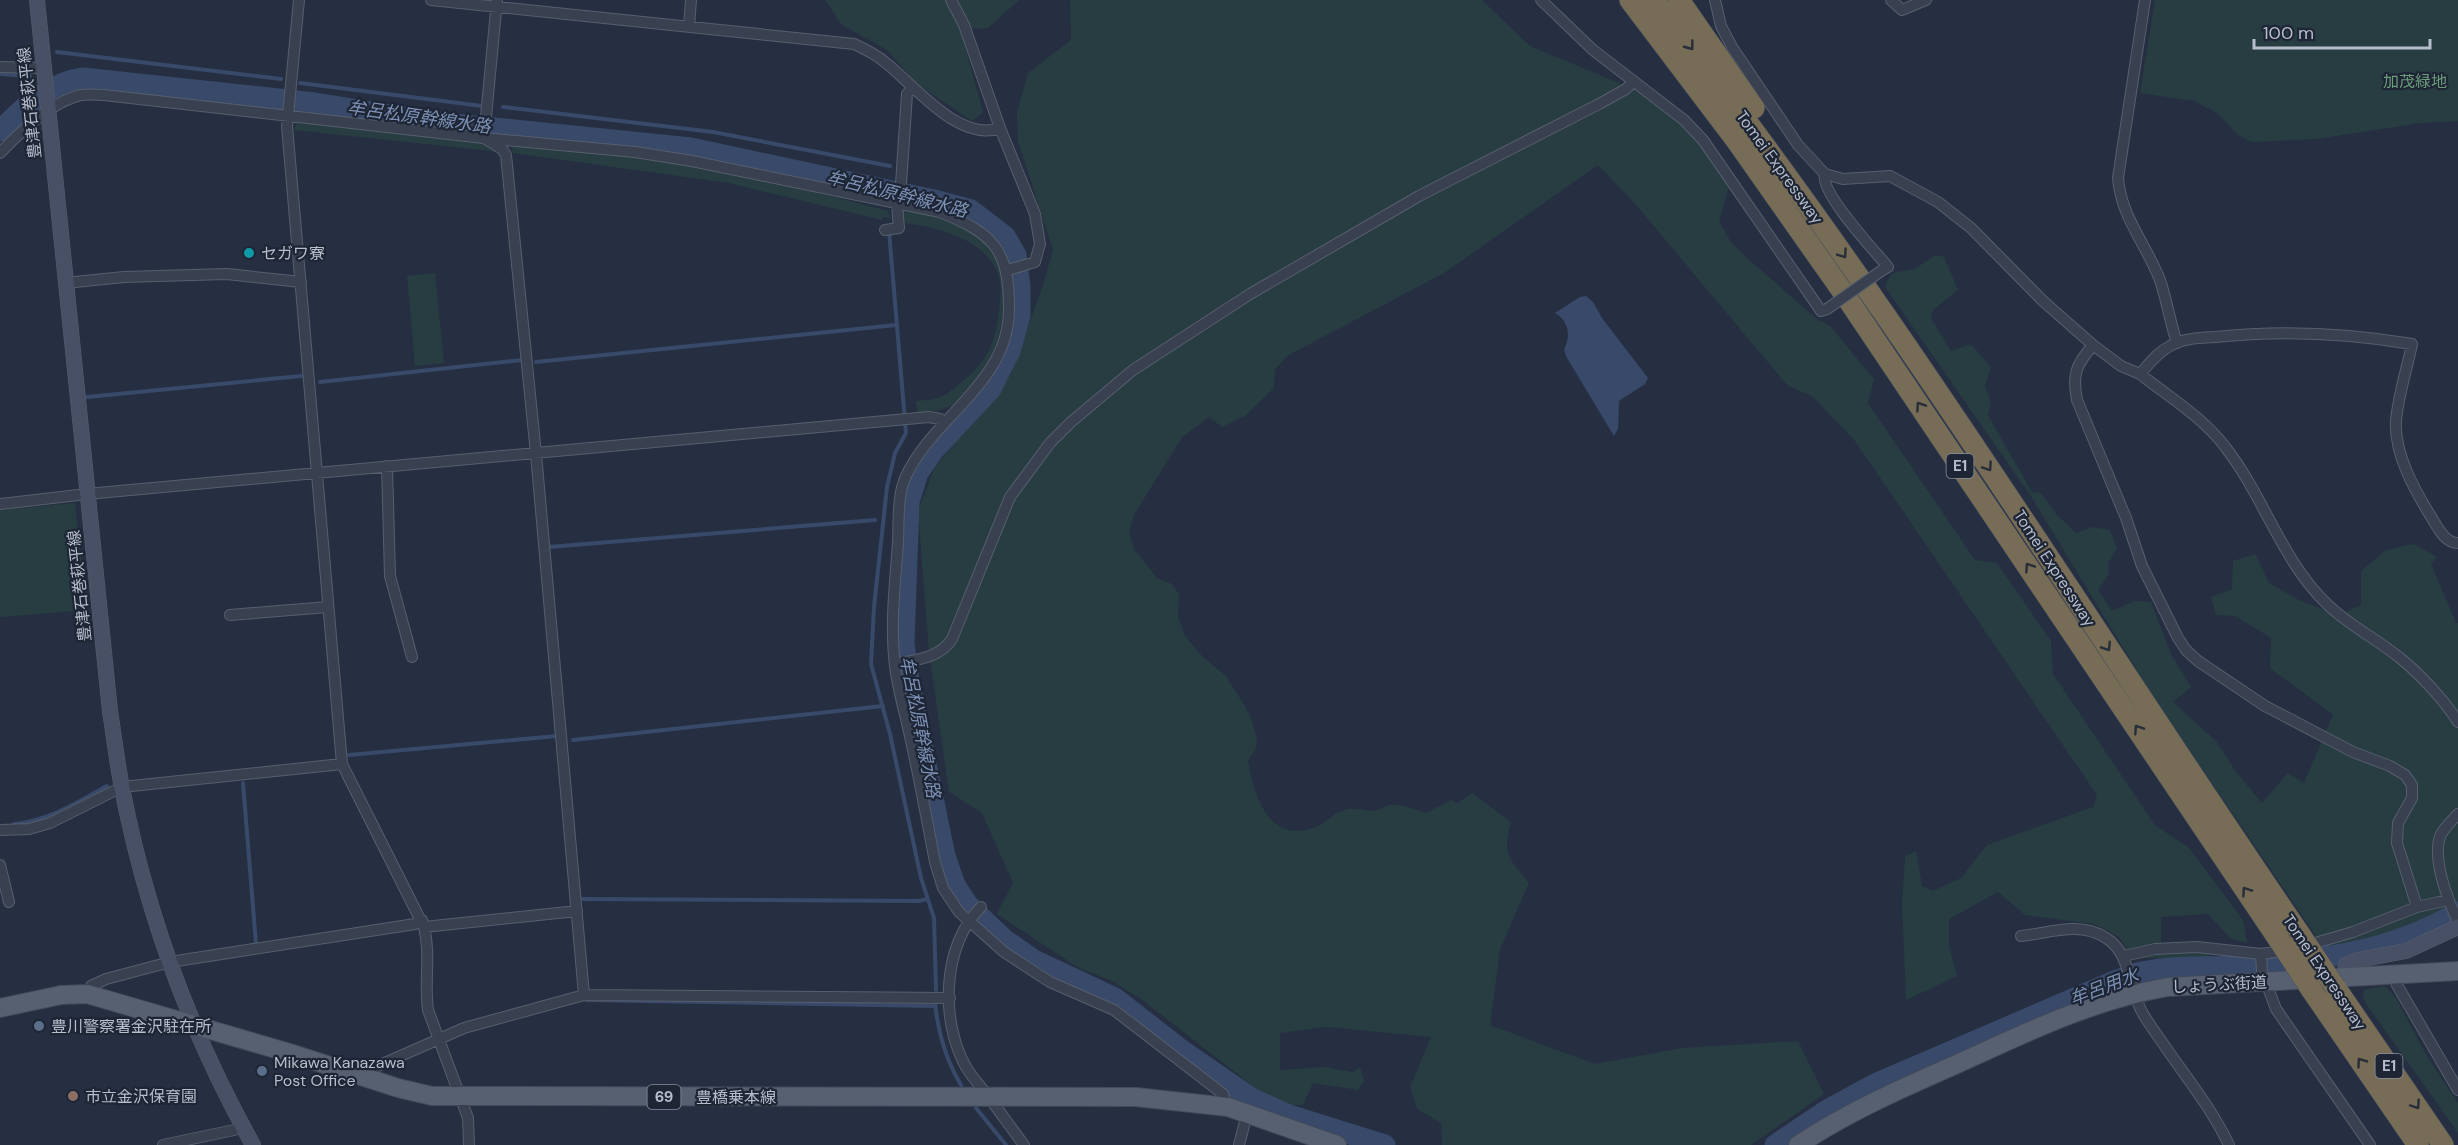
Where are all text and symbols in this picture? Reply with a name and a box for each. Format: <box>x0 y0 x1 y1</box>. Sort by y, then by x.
scale bar <box>2254 12 2430 50</box>
text: 100 m <box>2263 21 2314 45</box>
one-way arrow <box>1683 40 1694 51</box>
street label: 豊津石巻萩平線 <box>13 46 46 160</box>
park label: 加茂緑地 <box>2383 71 2447 92</box>
water label: 牟呂松原幹線水路 <box>346 95 494 139</box>
street label: Tomei Expressway <box>1731 106 1828 228</box>
water label: 牟呂松原幹線水路 <box>824 165 972 224</box>
place label: セガワ寮 <box>261 243 325 264</box>
marker: セガワ寮 <box>242 246 256 260</box>
one-way arrow <box>1835 248 1846 259</box>
one-way arrow <box>1916 401 1927 412</box>
road number: E1 <box>1946 454 1974 478</box>
one-way arrow <box>1981 460 1992 471</box>
street label: Tomei Expressway <box>2009 506 2100 631</box>
street label: 豊津石巻萩平線 <box>63 529 96 643</box>
one-way arrow <box>2025 563 2036 574</box>
one-way arrow <box>2100 641 2112 651</box>
water label: 牟呂松原幹線水路 <box>894 654 946 802</box>
one-way arrow <box>2133 725 2145 735</box>
one-way arrow <box>2242 887 2253 898</box>
street label: Tomei Expressway <box>2278 910 2371 1034</box>
water label: 牟呂用水 <box>2066 962 2144 1011</box>
street label: しょうぶ街道 <box>2171 972 2268 997</box>
place label: 豊川警察署金沢駐在所 <box>51 1016 211 1037</box>
marker: 豊川警察署金沢駐在所 <box>32 1019 46 1033</box>
place label: Mikawa Kanazawa Post Office <box>274 1052 405 1091</box>
road number: E1 <box>2376 1054 2402 1078</box>
one-way arrow <box>2357 1058 2368 1069</box>
marker: Mikawa Kanazawa Post Office <box>255 1064 269 1078</box>
road number: 69 <box>648 1085 680 1109</box>
place label: 市立金沢保育園 <box>85 1086 197 1107</box>
street label: 豊橋乗本線 <box>696 1087 776 1108</box>
marker: 市立金沢保育園 <box>66 1089 80 1103</box>
one-way arrow <box>2408 1098 2419 1109</box>

